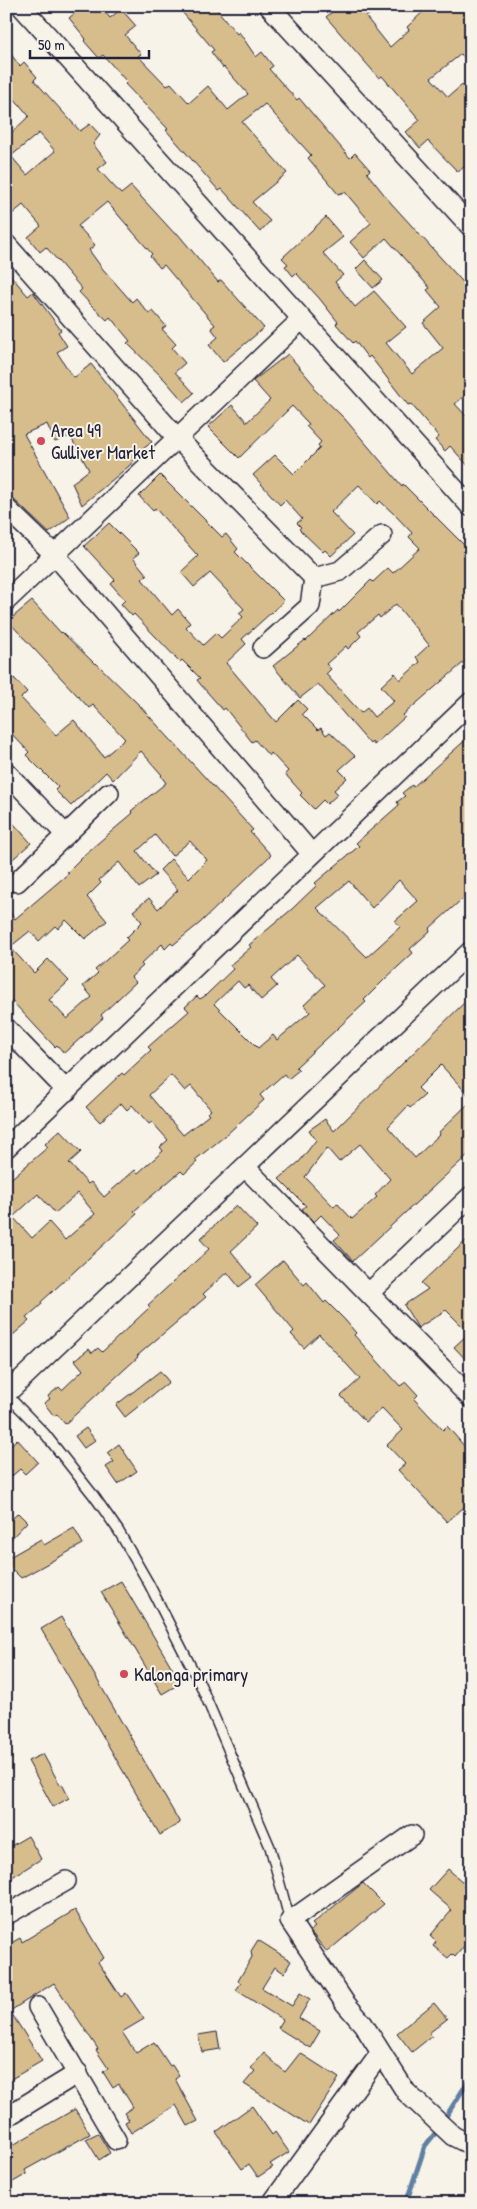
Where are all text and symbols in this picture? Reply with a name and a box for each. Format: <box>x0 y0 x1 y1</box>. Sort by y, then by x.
scale bar <box>30 28 149 60</box>
text: 50 m <box>38 34 65 55</box>
place label: Area 49 Gulliver Market <box>51 417 156 465</box>
marker: Area 49 Gulliver Market <box>35 435 47 447</box>
place label: Kalonga primary <box>134 1661 248 1687</box>
marker: Kalonga primary <box>118 1668 130 1680</box>

